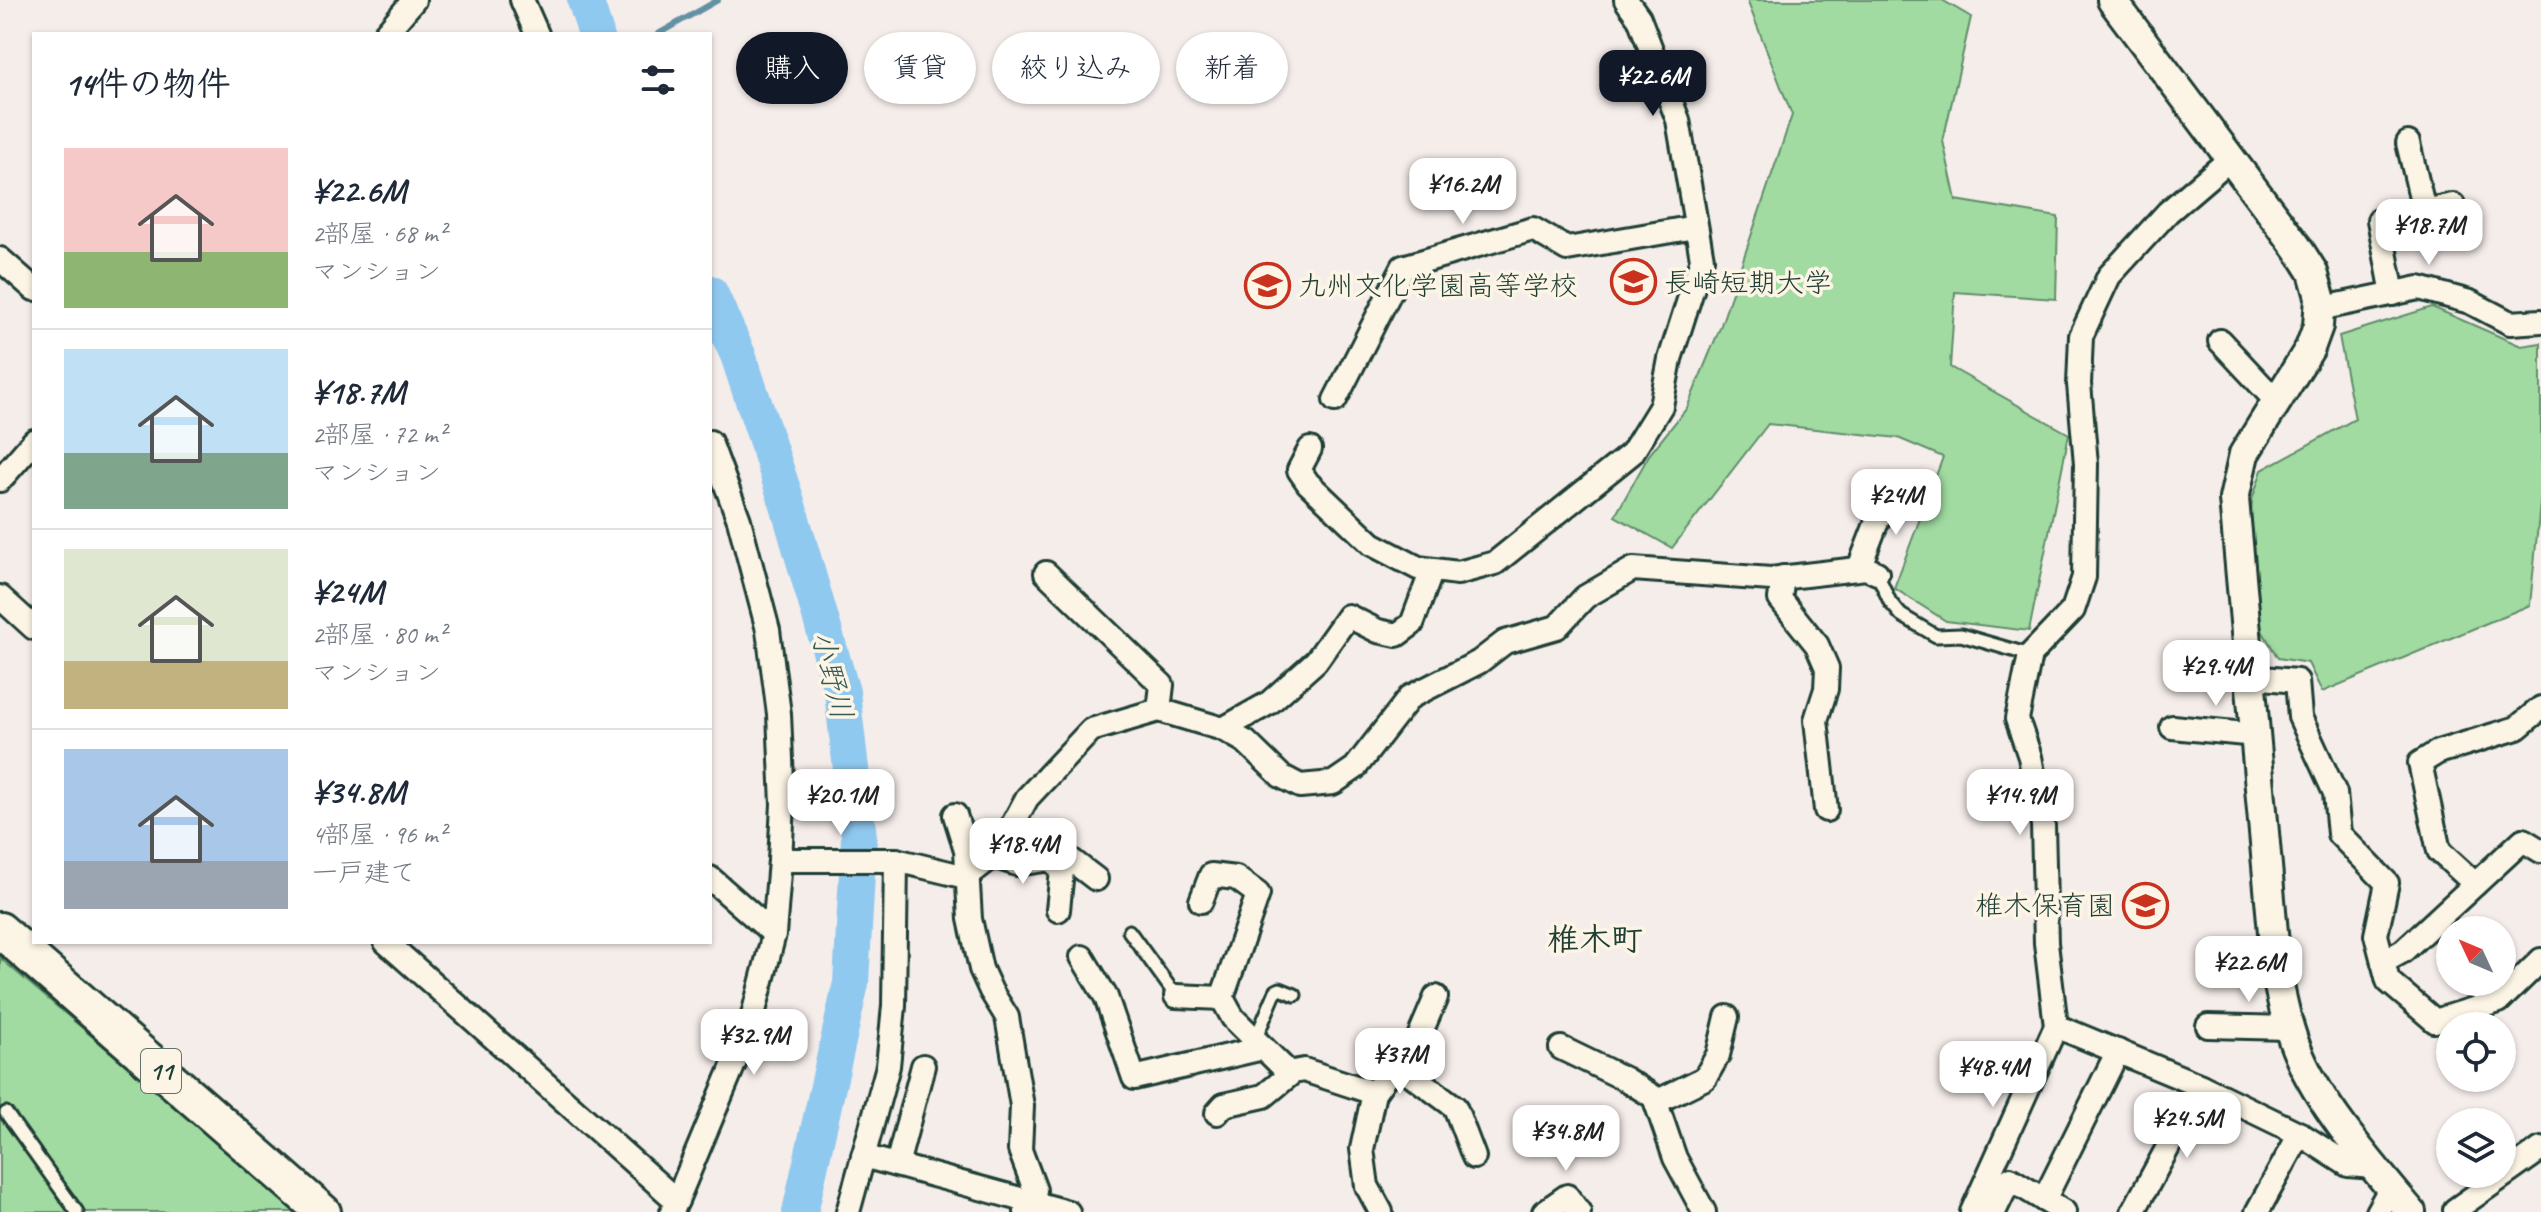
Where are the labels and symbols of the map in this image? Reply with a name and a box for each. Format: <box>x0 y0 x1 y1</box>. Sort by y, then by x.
pin: ¥22.6M <box>1588 50 1718 118</box>
pin: ¥16.2M <box>1398 158 1528 226</box>
pin: ¥18.7M <box>2364 199 2494 267</box>
school or university icon: 長崎短期大学 <box>1609 258 1657 306</box>
school or university icon: 九州文化学園高等学校 <box>1243 261 1291 309</box>
place label: 長崎短期大学 <box>1664 265 1832 300</box>
place label: 九州文化学園高等学校 <box>1298 268 1578 303</box>
pin: ¥24M <box>1849 469 1943 537</box>
water label: 小野川 <box>803 627 861 723</box>
pin: ¥29.4M <box>2151 640 2281 708</box>
pin: ¥20.1M <box>776 769 906 837</box>
pin: ¥14.9M <box>1955 769 2085 837</box>
pin: ¥18.4M <box>958 818 1088 886</box>
school or university icon: 椎木保育園 <box>2122 881 2170 929</box>
place label: 椎木保育園 <box>1975 888 2115 923</box>
north arrow <box>2436 916 2516 996</box>
district label: 椎木町 <box>1547 919 1643 960</box>
pin: ¥22.6M <box>2184 936 2314 1004</box>
pin: ¥32.9M <box>689 1009 819 1077</box>
pin: ¥37M <box>1353 1028 1447 1096</box>
pin: ¥48.4M <box>1928 1041 2058 1109</box>
road number: 11 <box>141 1049 181 1093</box>
pin: ¥24.5M <box>2122 1092 2252 1160</box>
pin: ¥34.8M <box>1501 1105 1631 1173</box>

